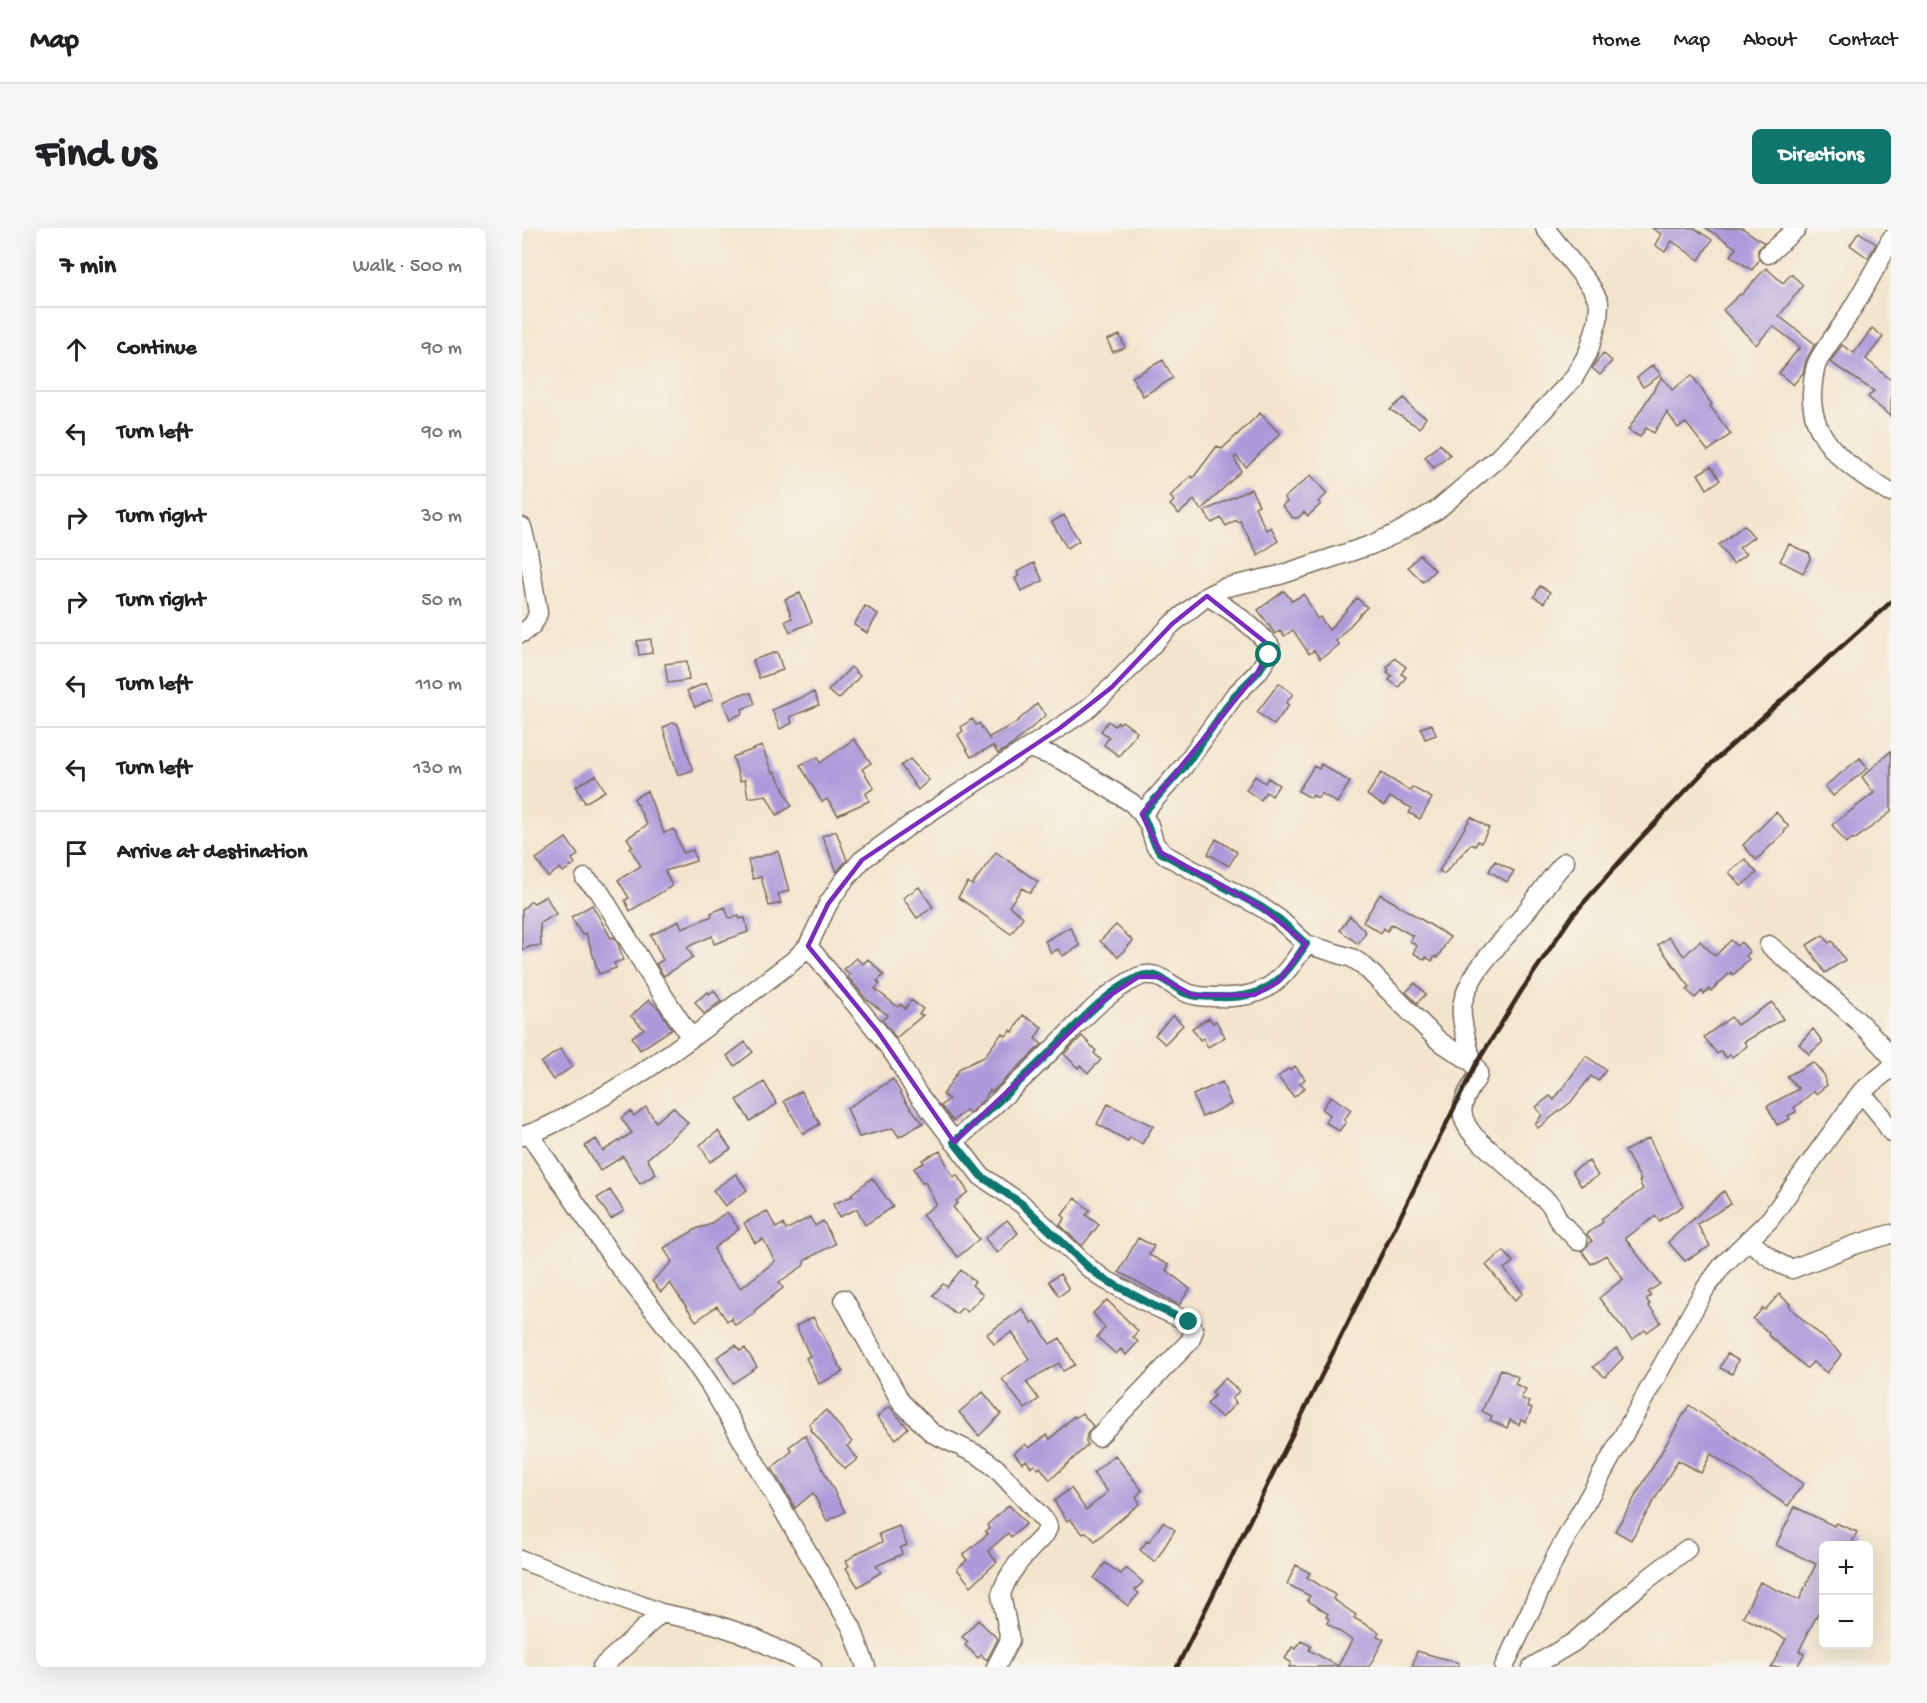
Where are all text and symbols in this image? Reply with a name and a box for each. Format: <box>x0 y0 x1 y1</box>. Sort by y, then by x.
text: Map <box>30 25 79 58</box>
text: Home <box>1592 29 1640 54</box>
text: Map <box>1673 29 1710 54</box>
text: About <box>1743 29 1796 54</box>
text: Contact <box>1829 29 1897 54</box>
button: Directions <box>1752 129 1891 184</box>
text: Find us <box>36 132 156 181</box>
text: 7 min <box>60 252 116 283</box>
text: Walk · 500 m <box>353 256 462 279</box>
icon: ahead <box>60 333 93 366</box>
text: Continue <box>117 336 197 362</box>
text: 90 m <box>422 338 462 361</box>
icon: left <box>60 417 93 450</box>
text: Turn left <box>117 420 191 446</box>
text: 90 m <box>422 422 462 445</box>
icon: right <box>60 501 93 534</box>
text: Turn right <box>117 504 205 530</box>
text: 30 m <box>421 506 462 529</box>
icon: right <box>60 585 93 618</box>
text: Turn right <box>117 588 205 614</box>
text: 50 m <box>421 590 462 613</box>
route start <box>1255 641 1281 667</box>
icon: left <box>60 669 93 702</box>
text: Turn left <box>117 672 191 698</box>
text: 110 m <box>416 674 462 697</box>
icon: left <box>60 753 93 786</box>
text: Turn left <box>117 756 191 782</box>
text: 130 m <box>413 758 462 781</box>
icon: arrive <box>60 837 93 870</box>
text: Arrive at destination <box>117 840 307 866</box>
route end <box>1175 1308 1201 1334</box>
map controls <box>1819 1541 1873 1649</box>
button: + <box>1819 1541 1873 1595</box>
button: − <box>1819 1595 1873 1649</box>

